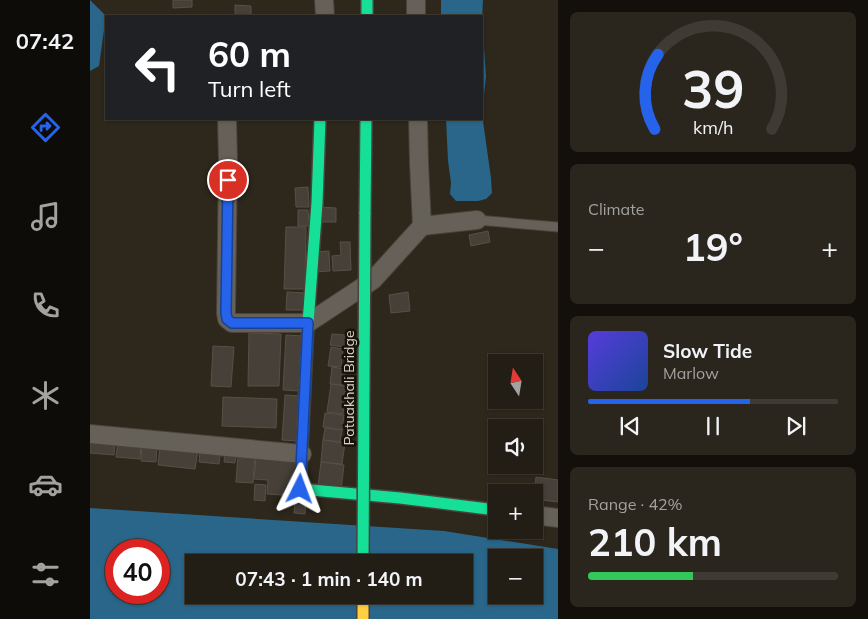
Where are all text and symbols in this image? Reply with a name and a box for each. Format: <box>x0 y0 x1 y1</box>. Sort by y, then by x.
text: 07:42 <box>16 27 74 55</box>
text: 60 m <box>208 32 291 76</box>
icon: left <box>125 35 190 100</box>
text: 39 <box>682 56 744 121</box>
text: Turn left <box>208 75 291 103</box>
icon: directions <box>28 110 63 145</box>
text: km/h <box>693 116 733 138</box>
pin <box>207 159 249 201</box>
icon: arrive <box>214 166 242 194</box>
icon: music <box>28 199 63 234</box>
text: Climate <box>588 199 644 219</box>
text: 19° <box>683 223 743 271</box>
text: − <box>588 230 605 265</box>
text: + <box>821 230 838 265</box>
icon: phone <box>28 288 63 323</box>
street label: Patuakhali Bridge <box>340 330 358 446</box>
text: Slow Tide <box>663 339 752 363</box>
north arrow <box>488 354 542 409</box>
map controls <box>488 354 543 604</box>
text: Marlow <box>663 363 719 383</box>
icon: climate <box>28 378 63 413</box>
icon: previous <box>616 412 644 440</box>
icon: pause <box>699 412 727 440</box>
icon: next <box>782 412 810 440</box>
button: sound <box>488 419 543 474</box>
position arrow <box>273 462 325 514</box>
icon: car <box>28 467 63 502</box>
button: + <box>488 484 543 539</box>
text: Range · 42% <box>588 494 683 514</box>
text: 210 km <box>588 518 722 566</box>
speed limit sign: 40 <box>105 539 170 604</box>
button: − <box>488 549 543 604</box>
icon: filters <box>28 557 63 592</box>
text: 07:43 · 1 min · 140 m <box>235 567 423 591</box>

